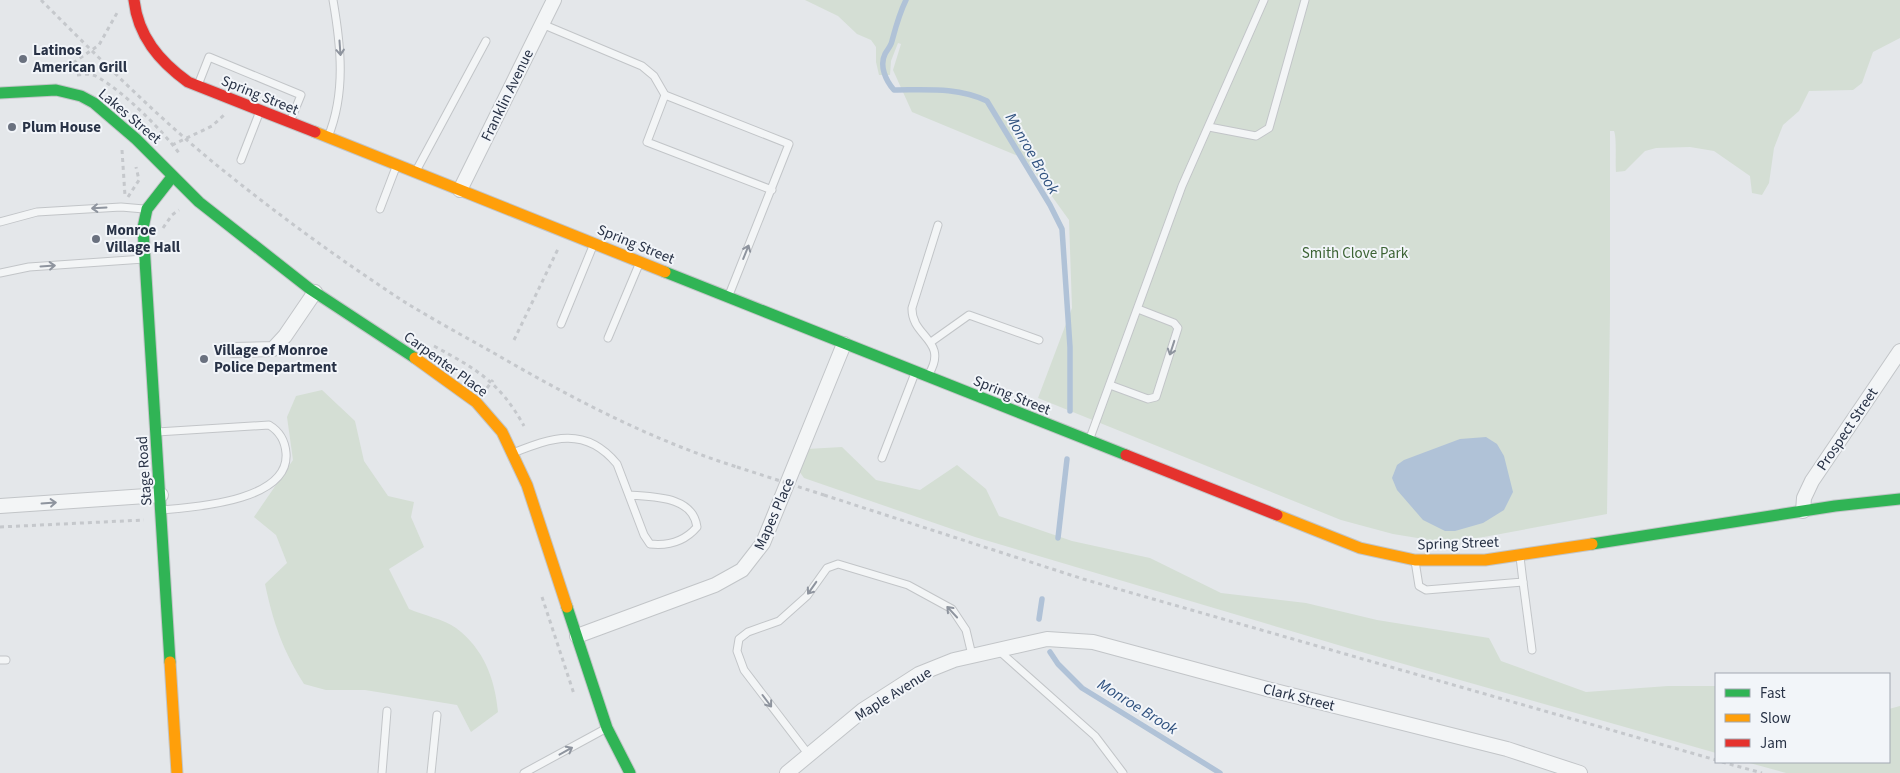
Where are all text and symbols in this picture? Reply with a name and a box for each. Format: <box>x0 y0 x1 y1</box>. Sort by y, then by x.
place label: Latinos American Grill <box>32 40 128 78</box>
one-way arrow <box>336 40 345 56</box>
street label: Franklin Avenue <box>476 46 539 145</box>
marker: Latinos American Grill <box>17 53 29 65</box>
street label: Spring Street <box>218 70 302 120</box>
street label: Lakes Street <box>94 84 166 149</box>
water label: Monroe Brook <box>1000 109 1065 199</box>
place label: Plum House <box>22 117 101 138</box>
marker: Plum House <box>6 121 18 133</box>
one-way arrow <box>91 204 107 213</box>
street label: Spring Street <box>594 219 678 269</box>
place label: Monroe Village Hall <box>105 220 181 258</box>
marker: Monroe Village Hall <box>90 233 102 245</box>
park label: Smith Clove Park <box>1302 243 1409 264</box>
one-way arrow <box>742 245 752 260</box>
one-way arrow <box>40 261 56 270</box>
street label: Carpenter Place <box>399 327 492 402</box>
place label: Village of Monroe Police Department <box>213 340 337 378</box>
one-way arrow <box>1167 340 1177 356</box>
marker: Village of Monroe Police Department <box>198 353 210 365</box>
street label: Spring Street <box>970 370 1054 420</box>
street label: Prospect Street <box>1812 384 1883 475</box>
street label: Stage Road <box>132 435 157 507</box>
street label: Mapes Place <box>749 475 800 554</box>
one-way arrow <box>40 498 56 507</box>
street label: Spring Street <box>1417 532 1499 555</box>
one-way arrow <box>807 581 817 595</box>
one-way arrow <box>947 606 959 619</box>
street label: Maple Avenue <box>851 662 936 726</box>
water label: Monroe Brook <box>1093 673 1182 740</box>
legend <box>1715 673 1890 763</box>
street label: Clark Street <box>1261 678 1337 717</box>
text: Fast <box>1760 683 1786 704</box>
one-way arrow <box>762 694 772 708</box>
text: Slow <box>1760 708 1791 729</box>
text: Jam <box>1760 733 1787 754</box>
one-way arrow <box>558 745 572 755</box>

